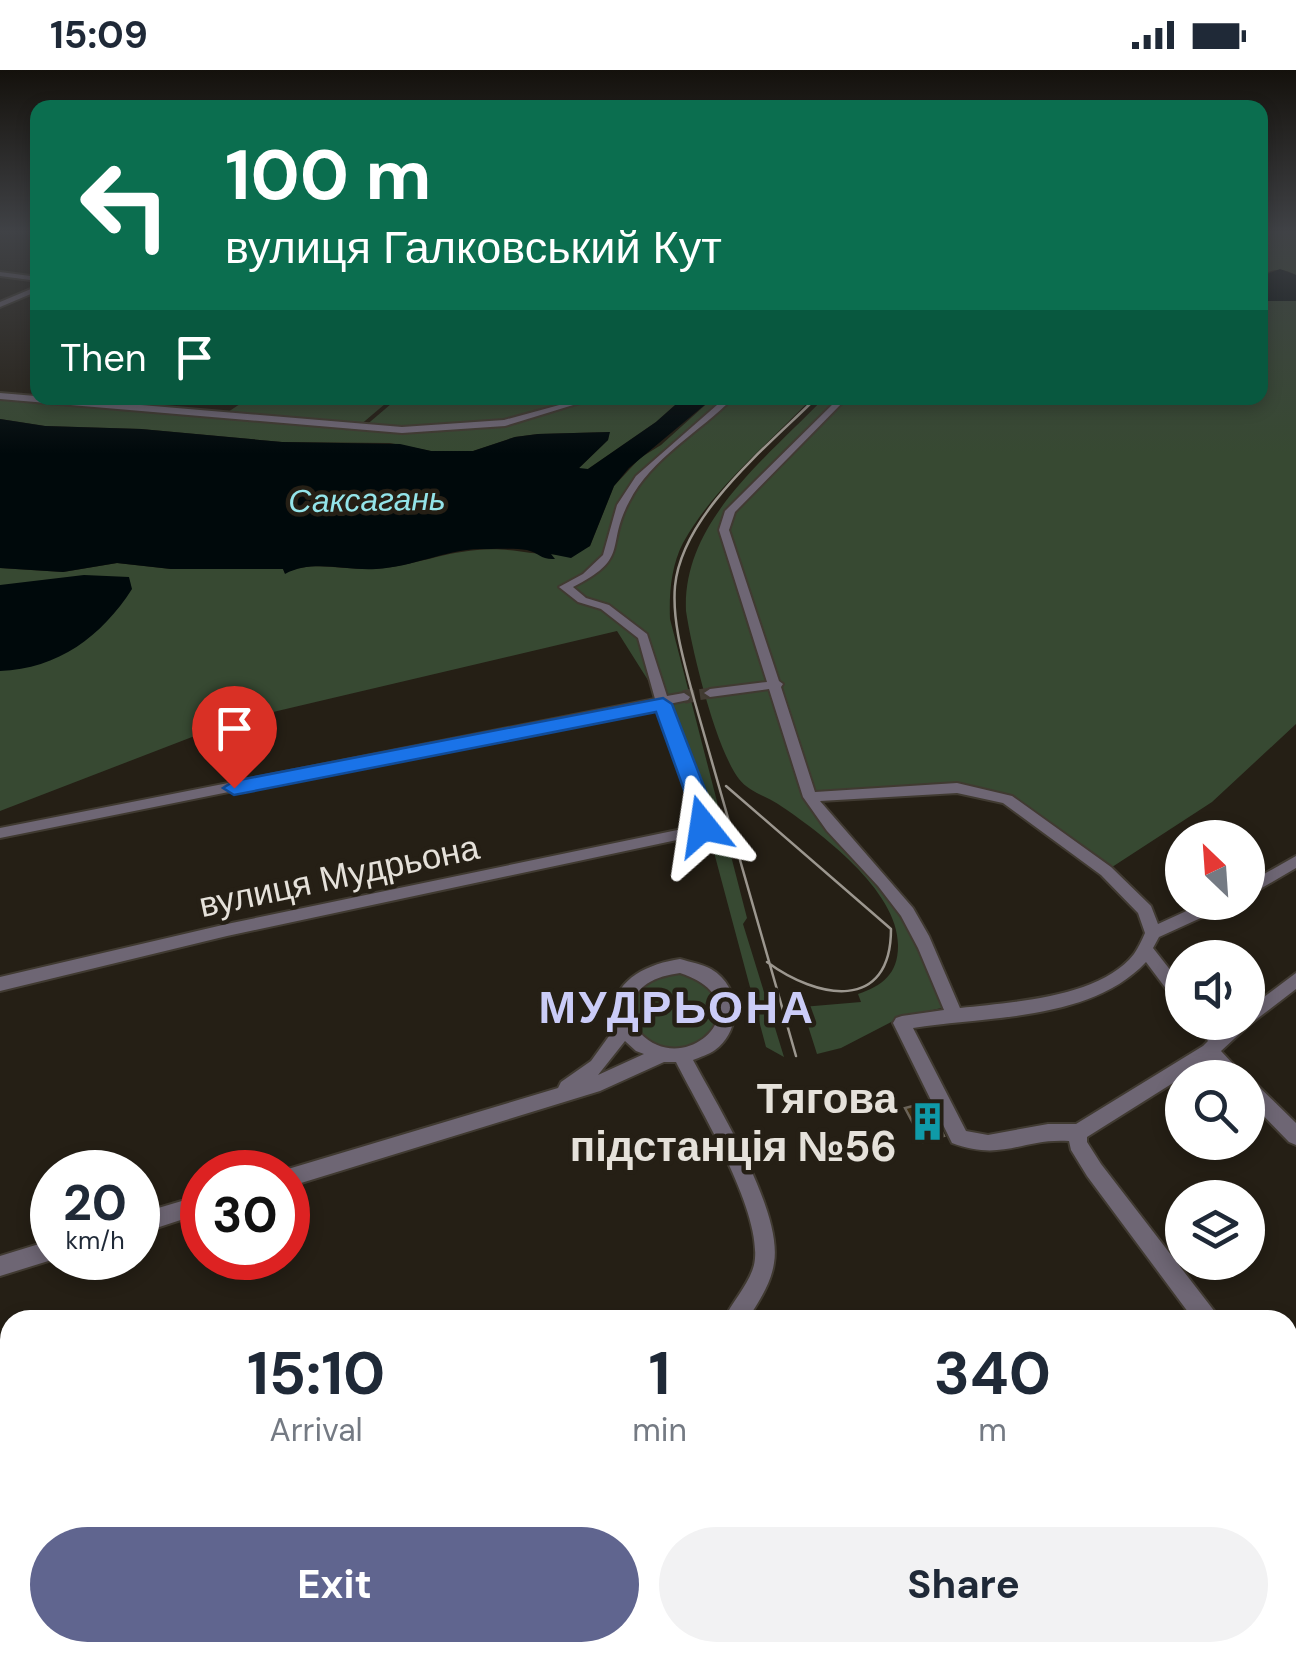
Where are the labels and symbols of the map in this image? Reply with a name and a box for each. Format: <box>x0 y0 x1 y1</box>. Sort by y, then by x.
water label: Саксагань <box>288 478 446 522</box>
pin <box>192 686 277 789</box>
position arrow <box>651 774 755 878</box>
north arrow <box>1165 820 1265 920</box>
street label: вулиця Мудрьона <box>195 824 484 928</box>
district label: МУДРЬОНА <box>538 978 816 1037</box>
place label: Тягова підстанція №56 <box>570 1071 898 1174</box>
building icon: Тягова підстанція №56 <box>906 1101 948 1143</box>
speed limit sign: 30 <box>180 1150 310 1280</box>

